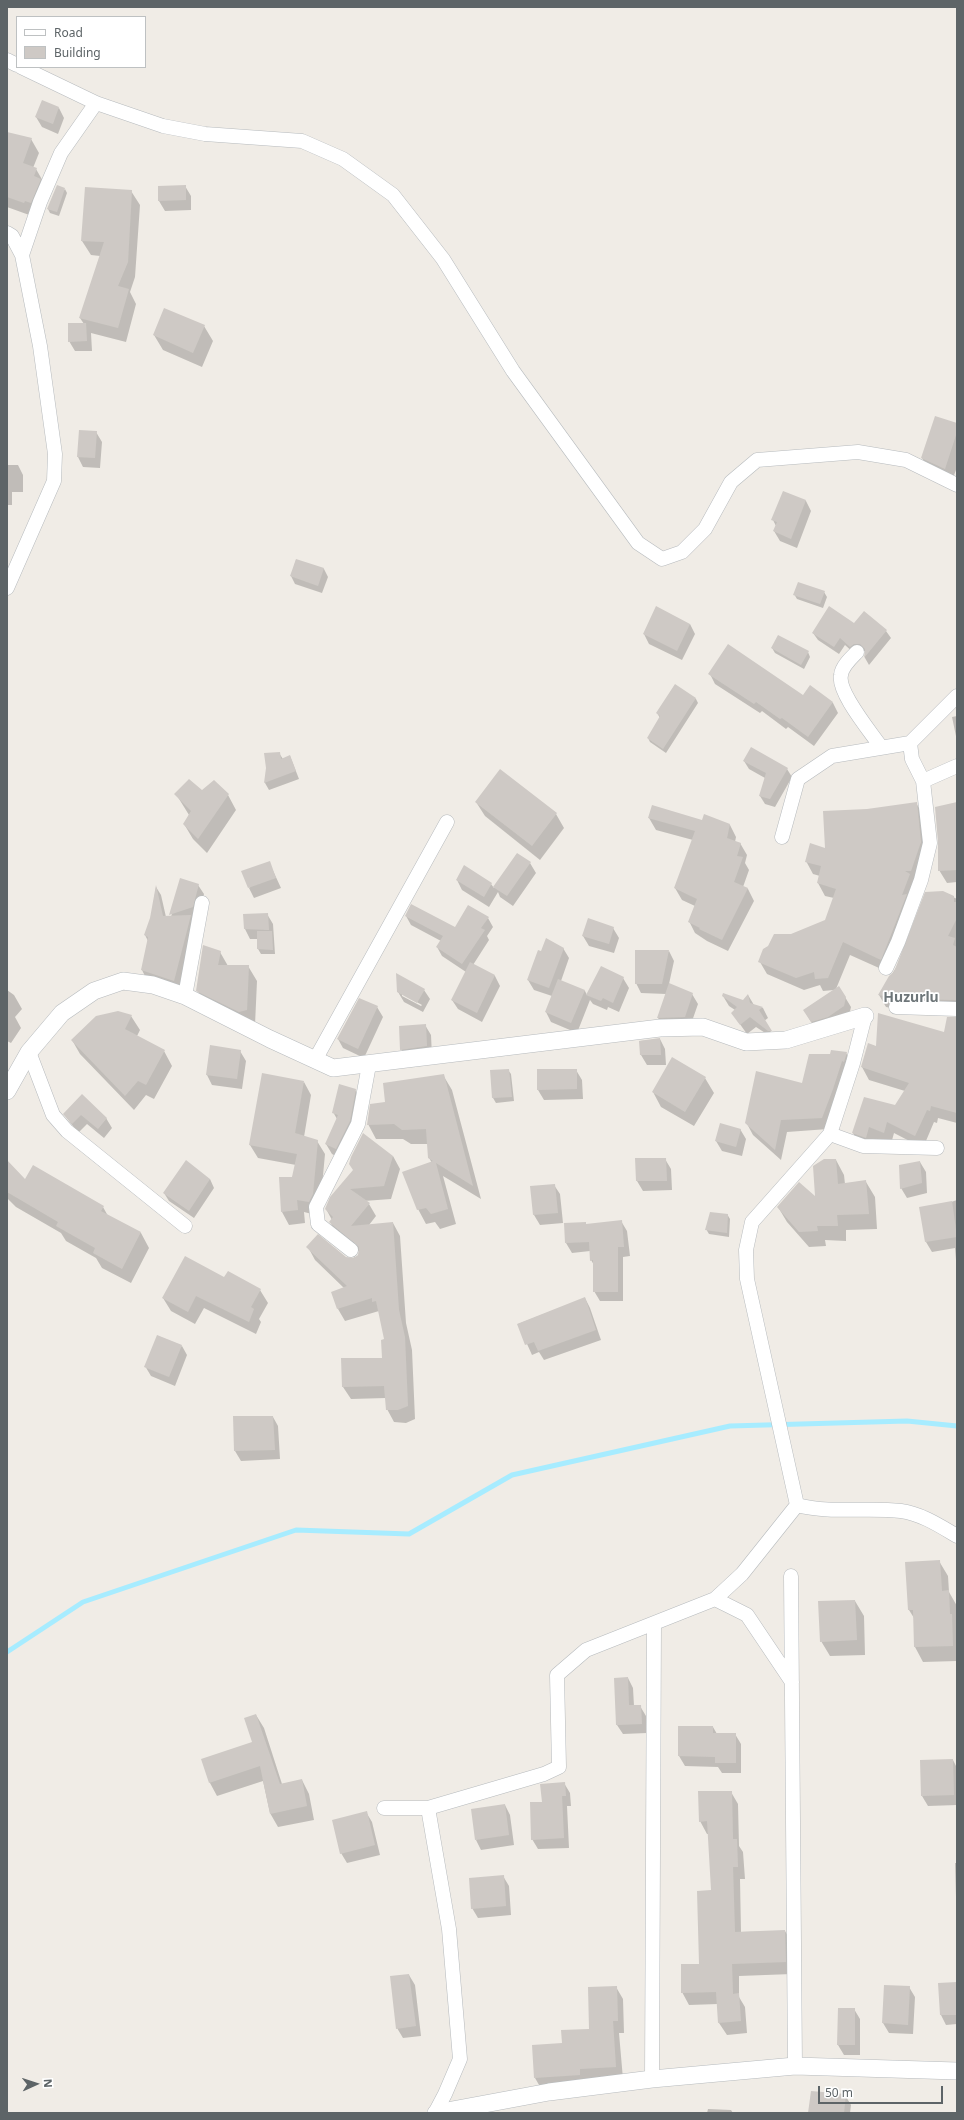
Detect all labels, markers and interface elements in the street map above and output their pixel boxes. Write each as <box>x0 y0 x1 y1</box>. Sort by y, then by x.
legend <box>16 16 146 68</box>
text: Road <box>54 24 83 41</box>
text: Building <box>54 44 101 61</box>
district label: Huzurlu <box>883 990 939 1006</box>
north arrow <box>16 2064 56 2104</box>
text: N <box>41 2078 56 2088</box>
scale bar <box>820 2078 945 2104</box>
text: 50 m <box>825 2084 853 2101</box>

